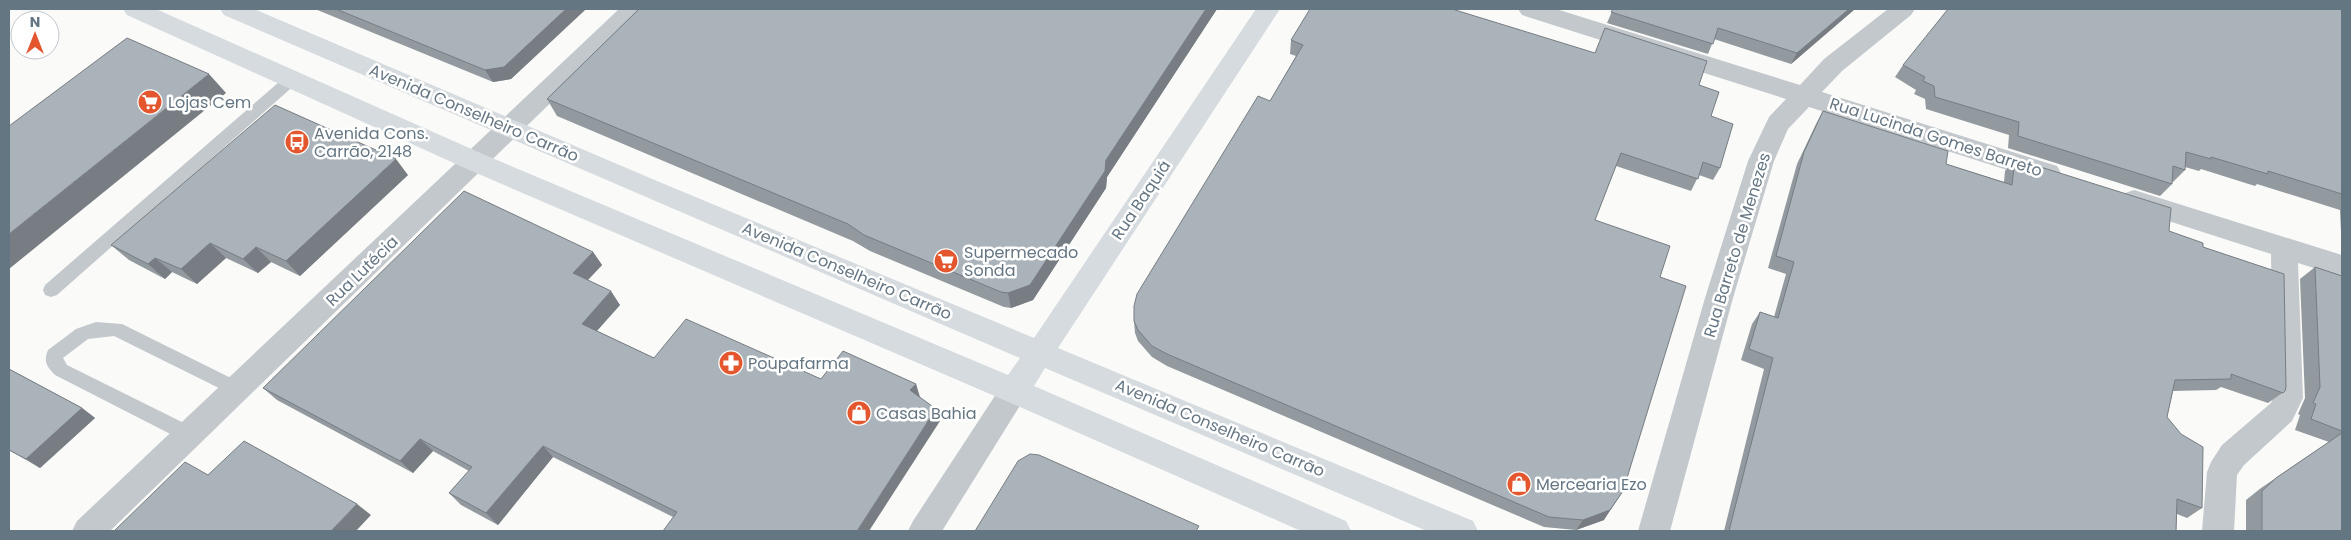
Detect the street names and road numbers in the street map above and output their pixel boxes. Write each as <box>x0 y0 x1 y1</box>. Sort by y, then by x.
street label: Avenida Conselheiro Carrão <box>366 58 582 168</box>
street label: Rua Lucinda Gomes Barreto <box>1827 92 2045 182</box>
street label: Rua Barreto de Menezes <box>1698 150 1776 340</box>
street label: Rua Baquiá <box>1106 156 1176 244</box>
street label: Avenida Conselheiro Carrão <box>739 216 955 326</box>
street label: Rua Lutécia <box>321 231 403 311</box>
street label: Avenida Conselheiro Carrão <box>1112 373 1328 483</box>

